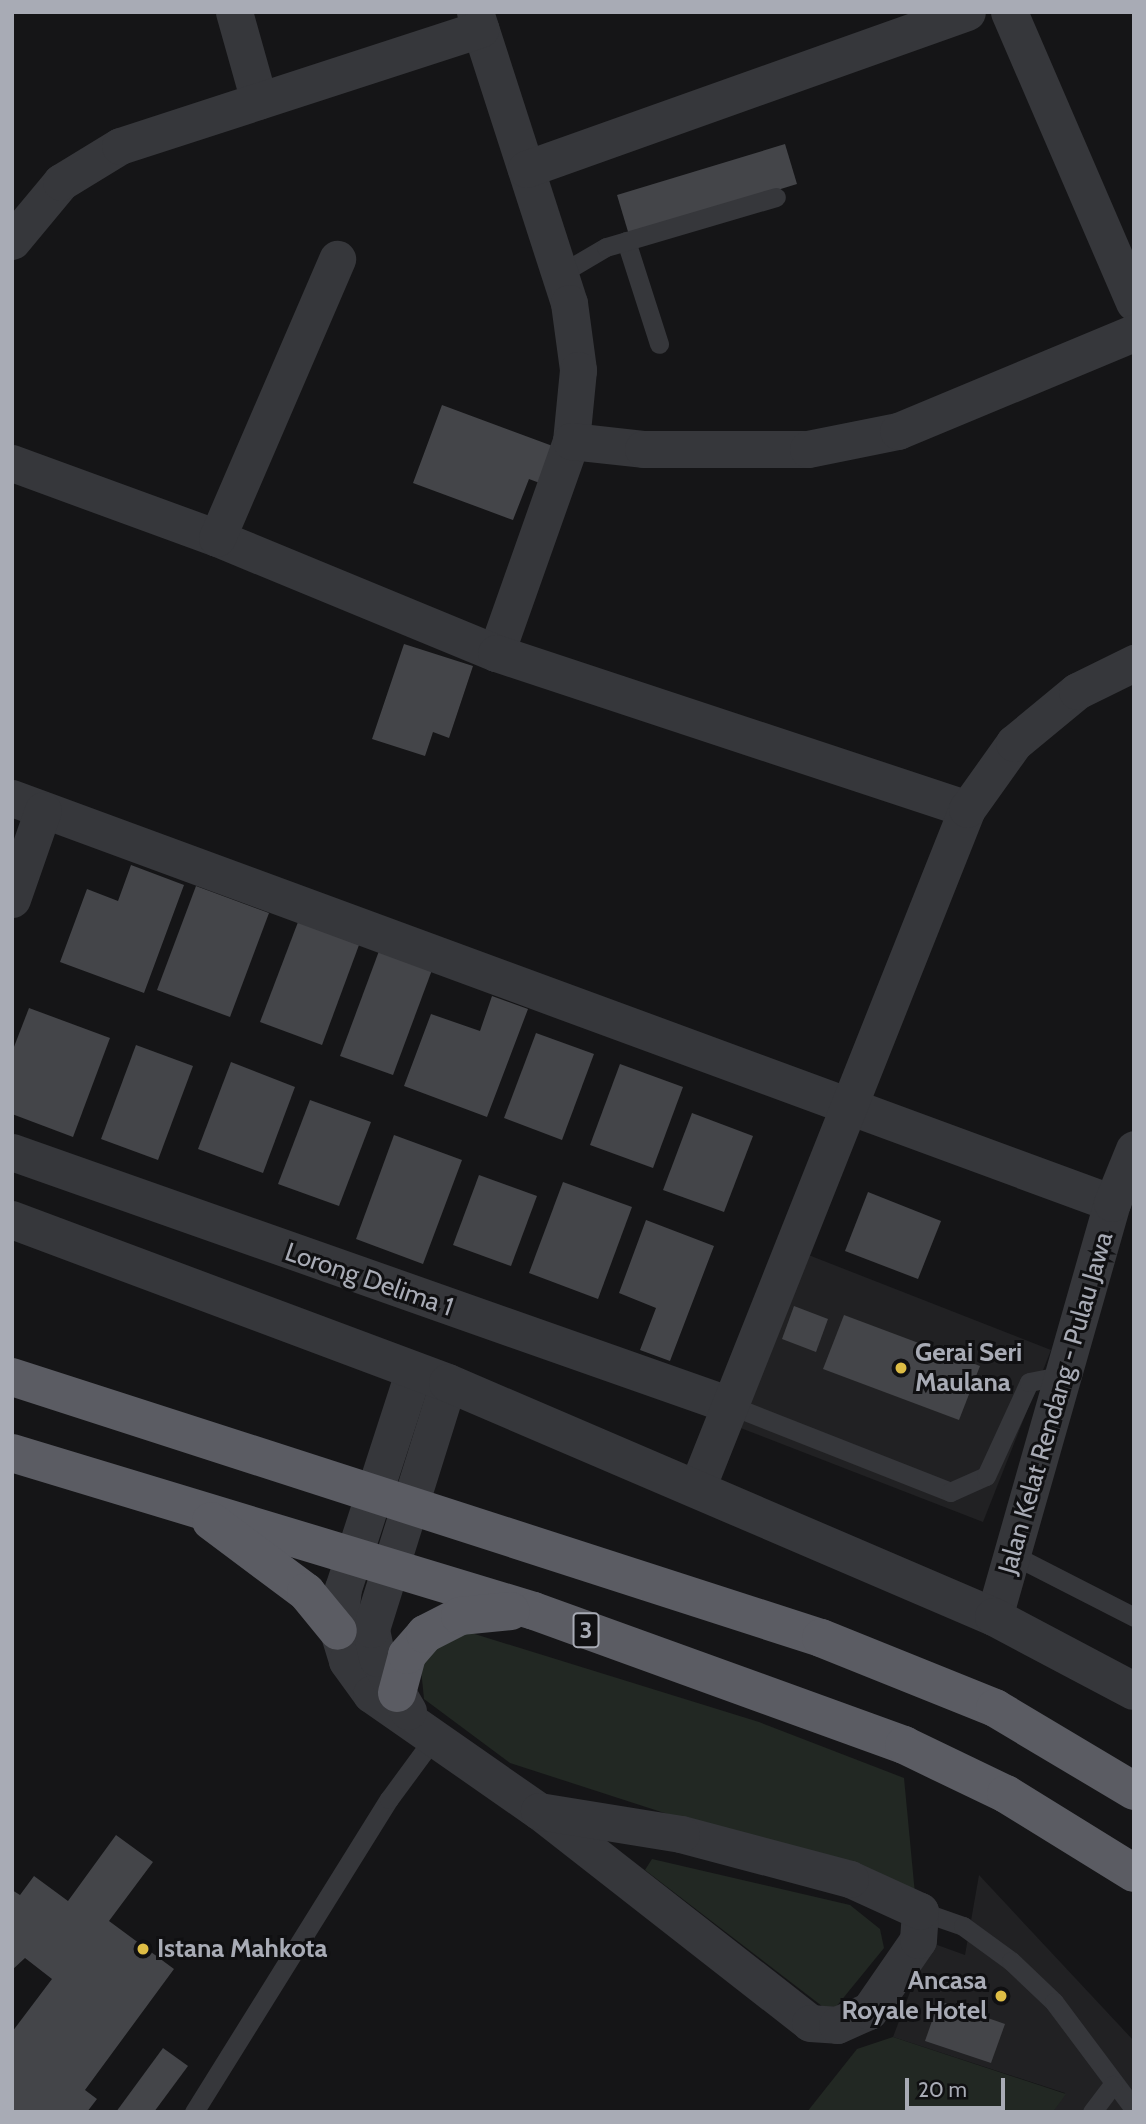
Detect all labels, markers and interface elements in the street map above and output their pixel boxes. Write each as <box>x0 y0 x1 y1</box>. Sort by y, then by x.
street label: Jalan Kelat Rendang - Pulau Jawa <box>992 1228 1120 1578</box>
street label: Lorong Delima 1 <box>281 1237 457 1323</box>
place label: Gerai Seri Maulana <box>915 1337 1022 1398</box>
marker: Gerai Seri Maulana <box>893 1360 909 1376</box>
road number: 3 <box>572 1610 600 1650</box>
place label: Istana Mahkota <box>157 1933 328 1965</box>
marker: Istana Mahkota <box>135 1941 151 1957</box>
place label: Ancasa Royale Hotel <box>842 1965 987 2026</box>
marker: Ancasa Royale Hotel <box>993 1988 1009 2004</box>
scale bar <box>908 2064 1008 2108</box>
text: 20 m <box>918 2077 967 2102</box>

